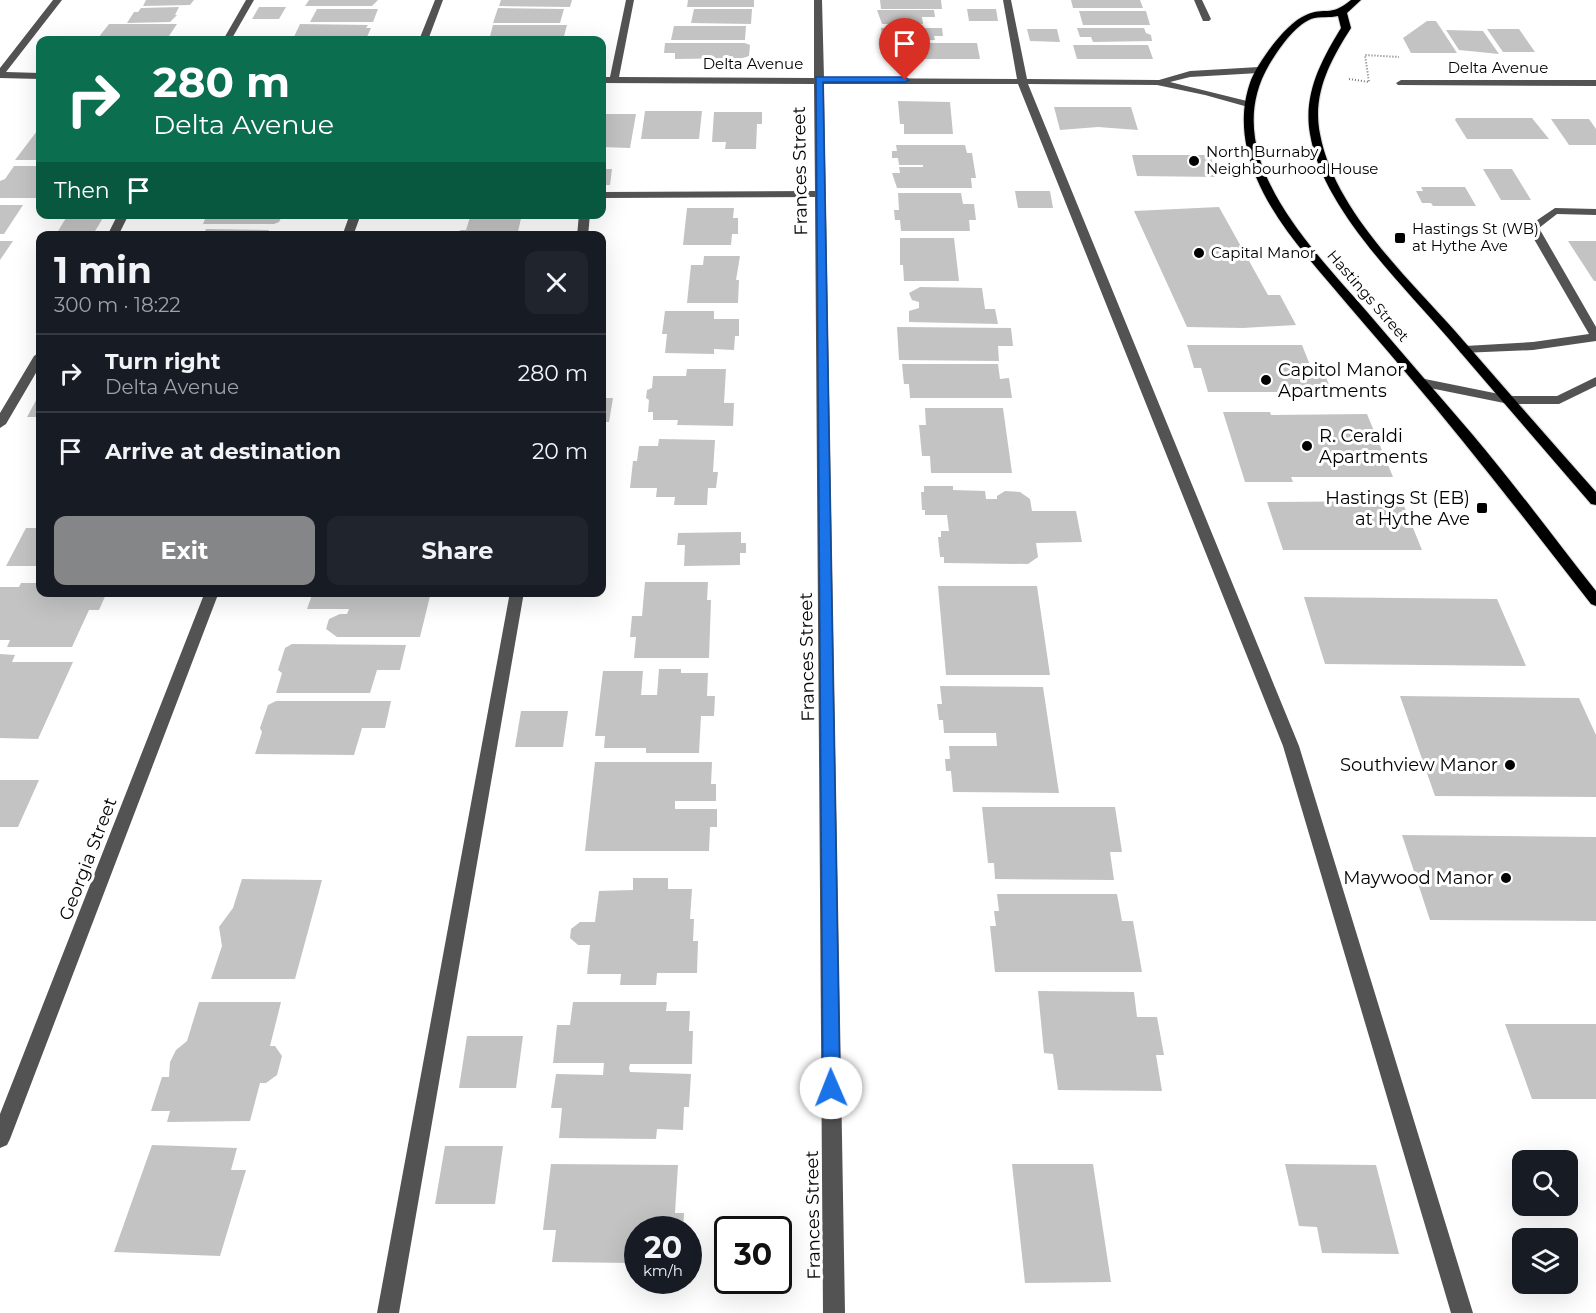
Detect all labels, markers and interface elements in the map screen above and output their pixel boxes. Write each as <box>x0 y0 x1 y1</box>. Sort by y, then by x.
pin <box>879 18 930 80</box>
icon: arrive <box>888 27 921 60</box>
street label: Delta Avenue <box>703 54 803 73</box>
text: 280 m <box>153 56 290 108</box>
street label: Delta Avenue <box>1448 58 1548 77</box>
icon: right <box>54 60 132 138</box>
street label: Frances Street <box>788 106 812 236</box>
text: Delta Avenue <box>153 108 334 141</box>
place label: North Burnaby Neighbourhood House <box>1206 142 1378 178</box>
marker: North Burnaby Neighbourhood House <box>1187 154 1201 168</box>
icon: arrive <box>122 174 155 207</box>
text: Then <box>54 177 110 204</box>
place label: Hastings St (WB) at Hythe Ave <box>1412 219 1539 255</box>
marker: Hastings St (WB) at Hythe Ave <box>1393 231 1407 245</box>
place label: Capital Manor <box>1211 243 1316 262</box>
marker: Capital Manor <box>1192 246 1206 260</box>
street label: Hastings Street <box>1323 246 1413 345</box>
text: 1 min <box>54 248 152 292</box>
button: close <box>525 251 588 314</box>
text: 300 m · 18:22 <box>54 293 181 317</box>
text: Turn right <box>105 348 220 375</box>
icon: right <box>54 357 87 390</box>
place label: Capitol Manor Apartments <box>1278 359 1404 402</box>
text: 280 m <box>518 360 588 387</box>
marker: Capitol Manor Apartments <box>1259 373 1273 387</box>
text: Delta Avenue <box>105 375 239 399</box>
place label: R. Ceraldi Apartments <box>1319 425 1428 468</box>
icon: arrive <box>54 435 87 468</box>
text: Arrive at destination <box>105 438 341 465</box>
text: 20 m <box>532 438 588 465</box>
marker: R. Ceraldi Apartments <box>1300 439 1314 453</box>
place label: Hastings St (EB) at Hythe Ave <box>1325 487 1470 530</box>
marker: Hastings St (EB) at Hythe Ave <box>1475 501 1489 515</box>
button: Exit <box>54 516 315 585</box>
button: Share <box>327 516 588 585</box>
street label: Frances Street <box>795 592 819 722</box>
place label: Southview Manor <box>1340 754 1498 776</box>
marker: Southview Manor <box>1503 758 1517 772</box>
street label: Georgia Street <box>54 794 122 924</box>
place label: Maywood Manor <box>1343 867 1494 889</box>
marker: Maywood Manor <box>1499 871 1513 885</box>
position arrow <box>799 1056 863 1120</box>
street label: Frances Street <box>801 1150 825 1280</box>
map controls <box>1512 1150 1578 1294</box>
button: search <box>1512 1150 1578 1216</box>
speed limit sign: 30 <box>714 1216 792 1294</box>
button: layers <box>1512 1228 1578 1294</box>
text: 20 <box>644 1229 682 1266</box>
text: km/h <box>643 1261 683 1280</box>

